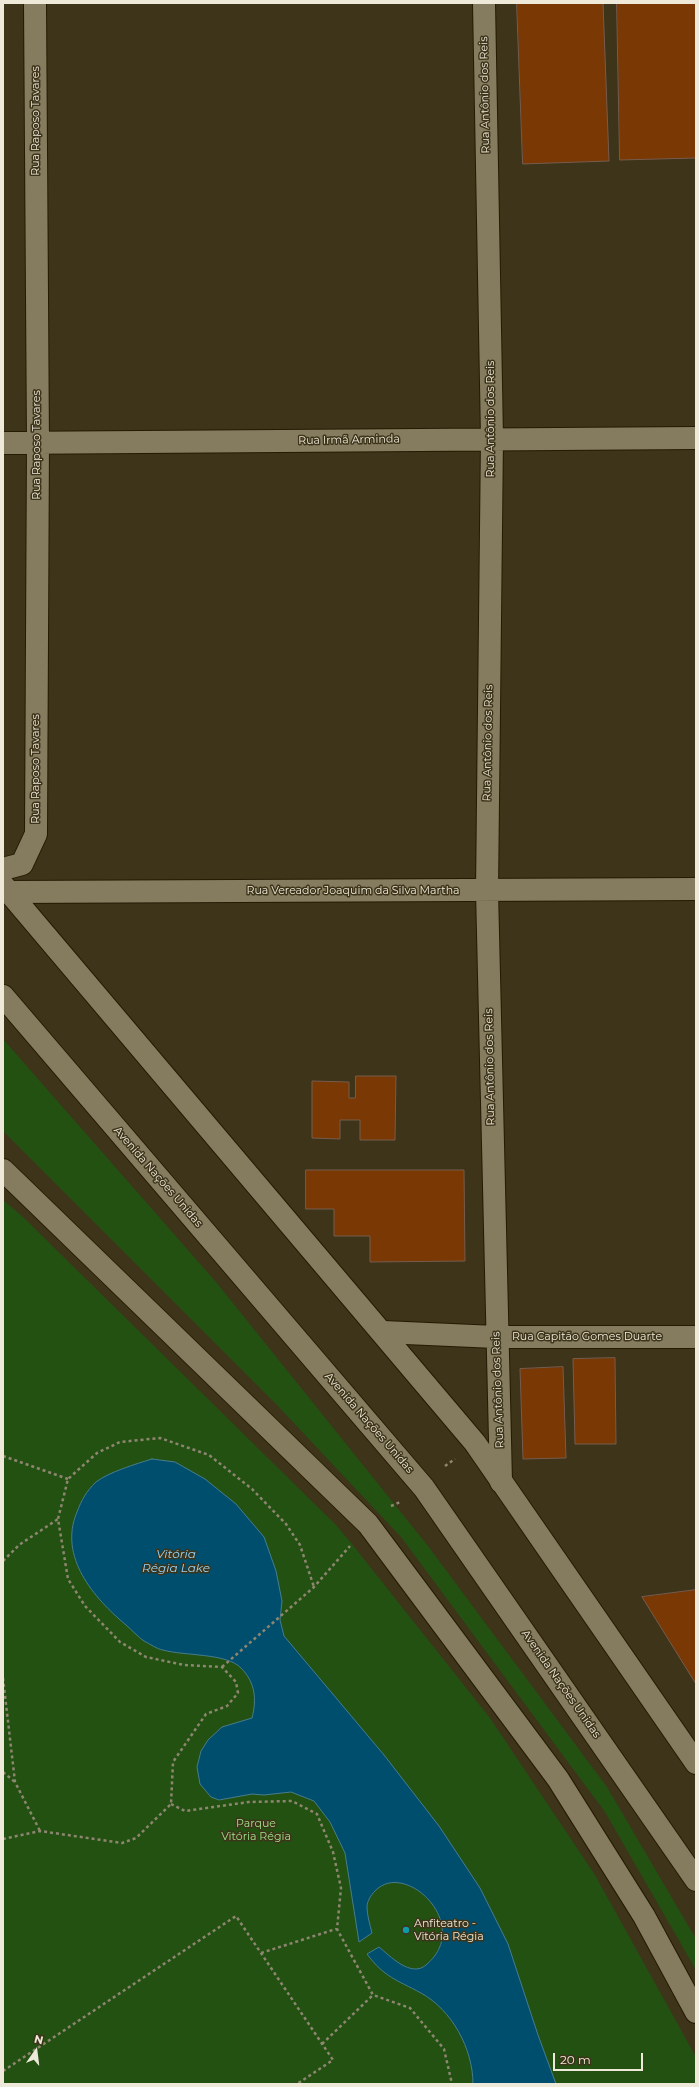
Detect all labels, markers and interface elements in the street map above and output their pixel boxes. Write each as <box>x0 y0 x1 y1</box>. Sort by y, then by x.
street label: Rua Antônio dos Reis <box>477 36 493 154</box>
street label: Rua Raposo Tavares <box>29 66 43 176</box>
street label: Rua Antônio dos Reis <box>484 361 498 477</box>
street label: Rua Raposo Tavares <box>30 390 44 500</box>
street label: Rua Irmã Arminda <box>298 433 400 447</box>
street label: Rua Antônio dos Reis <box>480 684 496 802</box>
street label: Rua Raposo Tavares <box>29 714 43 824</box>
street label: Rua Vereador Joaquim da Silva Martha <box>246 884 460 898</box>
street label: Rua Antônio dos Reis <box>482 1008 498 1126</box>
street label: Avenida Nações Unidas <box>111 1124 205 1230</box>
street label: Rua Capitão Gomes Duarte <box>512 1330 662 1344</box>
street label: Rua Antônio dos Reis <box>489 1331 507 1449</box>
street label: Avenida Nações Unidas <box>322 1370 416 1476</box>
water label: Vitória Régia Lake <box>142 1547 210 1575</box>
street label: Avenida Nações Unidas <box>519 1627 603 1741</box>
park label: Parque Vitória Régia <box>221 1817 291 1843</box>
place label: Anfiteatro - Vitória Régia <box>414 1917 484 1943</box>
marker: Anfiteatro - Vitória Régia <box>401 1925 411 1935</box>
north arrow <box>16 2031 56 2071</box>
text: N <box>33 2031 45 2047</box>
scale bar <box>555 2045 645 2071</box>
text: 20 m <box>560 2052 591 2067</box>

